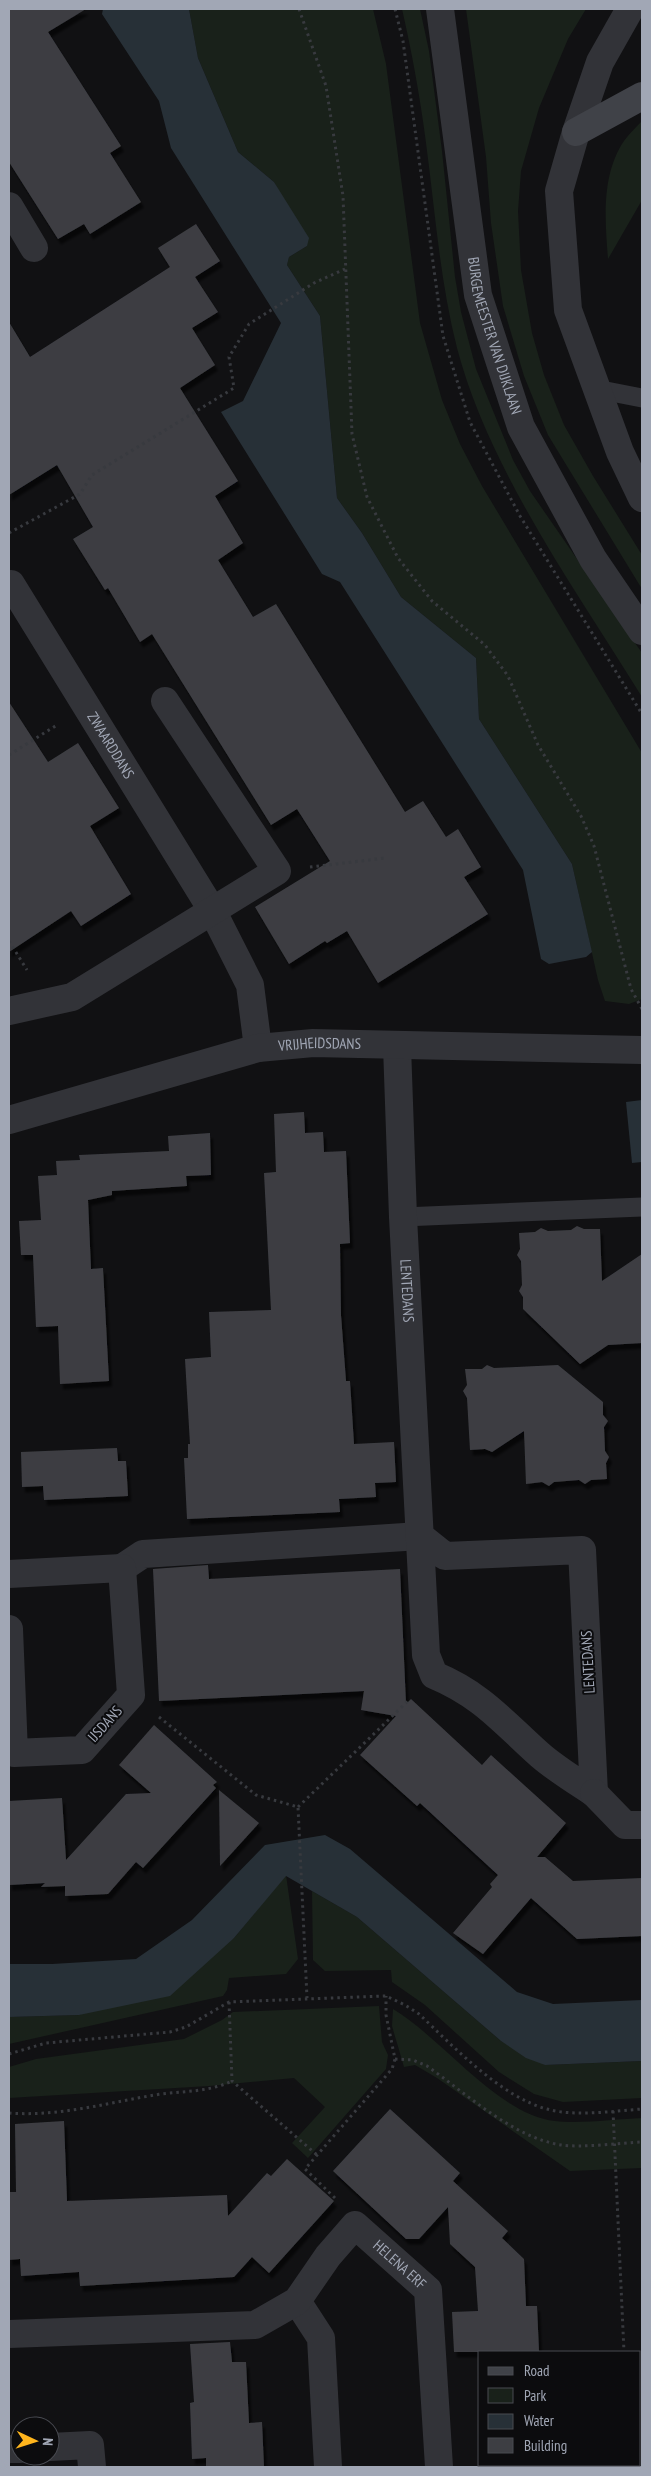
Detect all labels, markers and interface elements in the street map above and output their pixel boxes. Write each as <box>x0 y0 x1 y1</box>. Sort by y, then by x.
street label: BURGEMEESTER VAN DIJKLAAN <box>464 256 526 417</box>
street label: ZWAARDDANS <box>83 708 139 782</box>
street label: VRIJHEIDSDANS <box>276 1033 361 1055</box>
street label: LENTEDANS <box>396 1259 419 1323</box>
street label: LENTEDANS <box>576 1630 599 1694</box>
street label: IJSDANS <box>83 1701 126 1746</box>
street label: HELENA ERF <box>369 2236 430 2293</box>
legend <box>478 2351 641 2466</box>
text: Road <box>524 2361 550 2380</box>
text: Park <box>524 2386 546 2405</box>
text: Water <box>524 2411 555 2430</box>
north arrow <box>10 2416 60 2466</box>
text: Building <box>524 2436 567 2455</box>
text: N <box>39 2438 57 2446</box>

